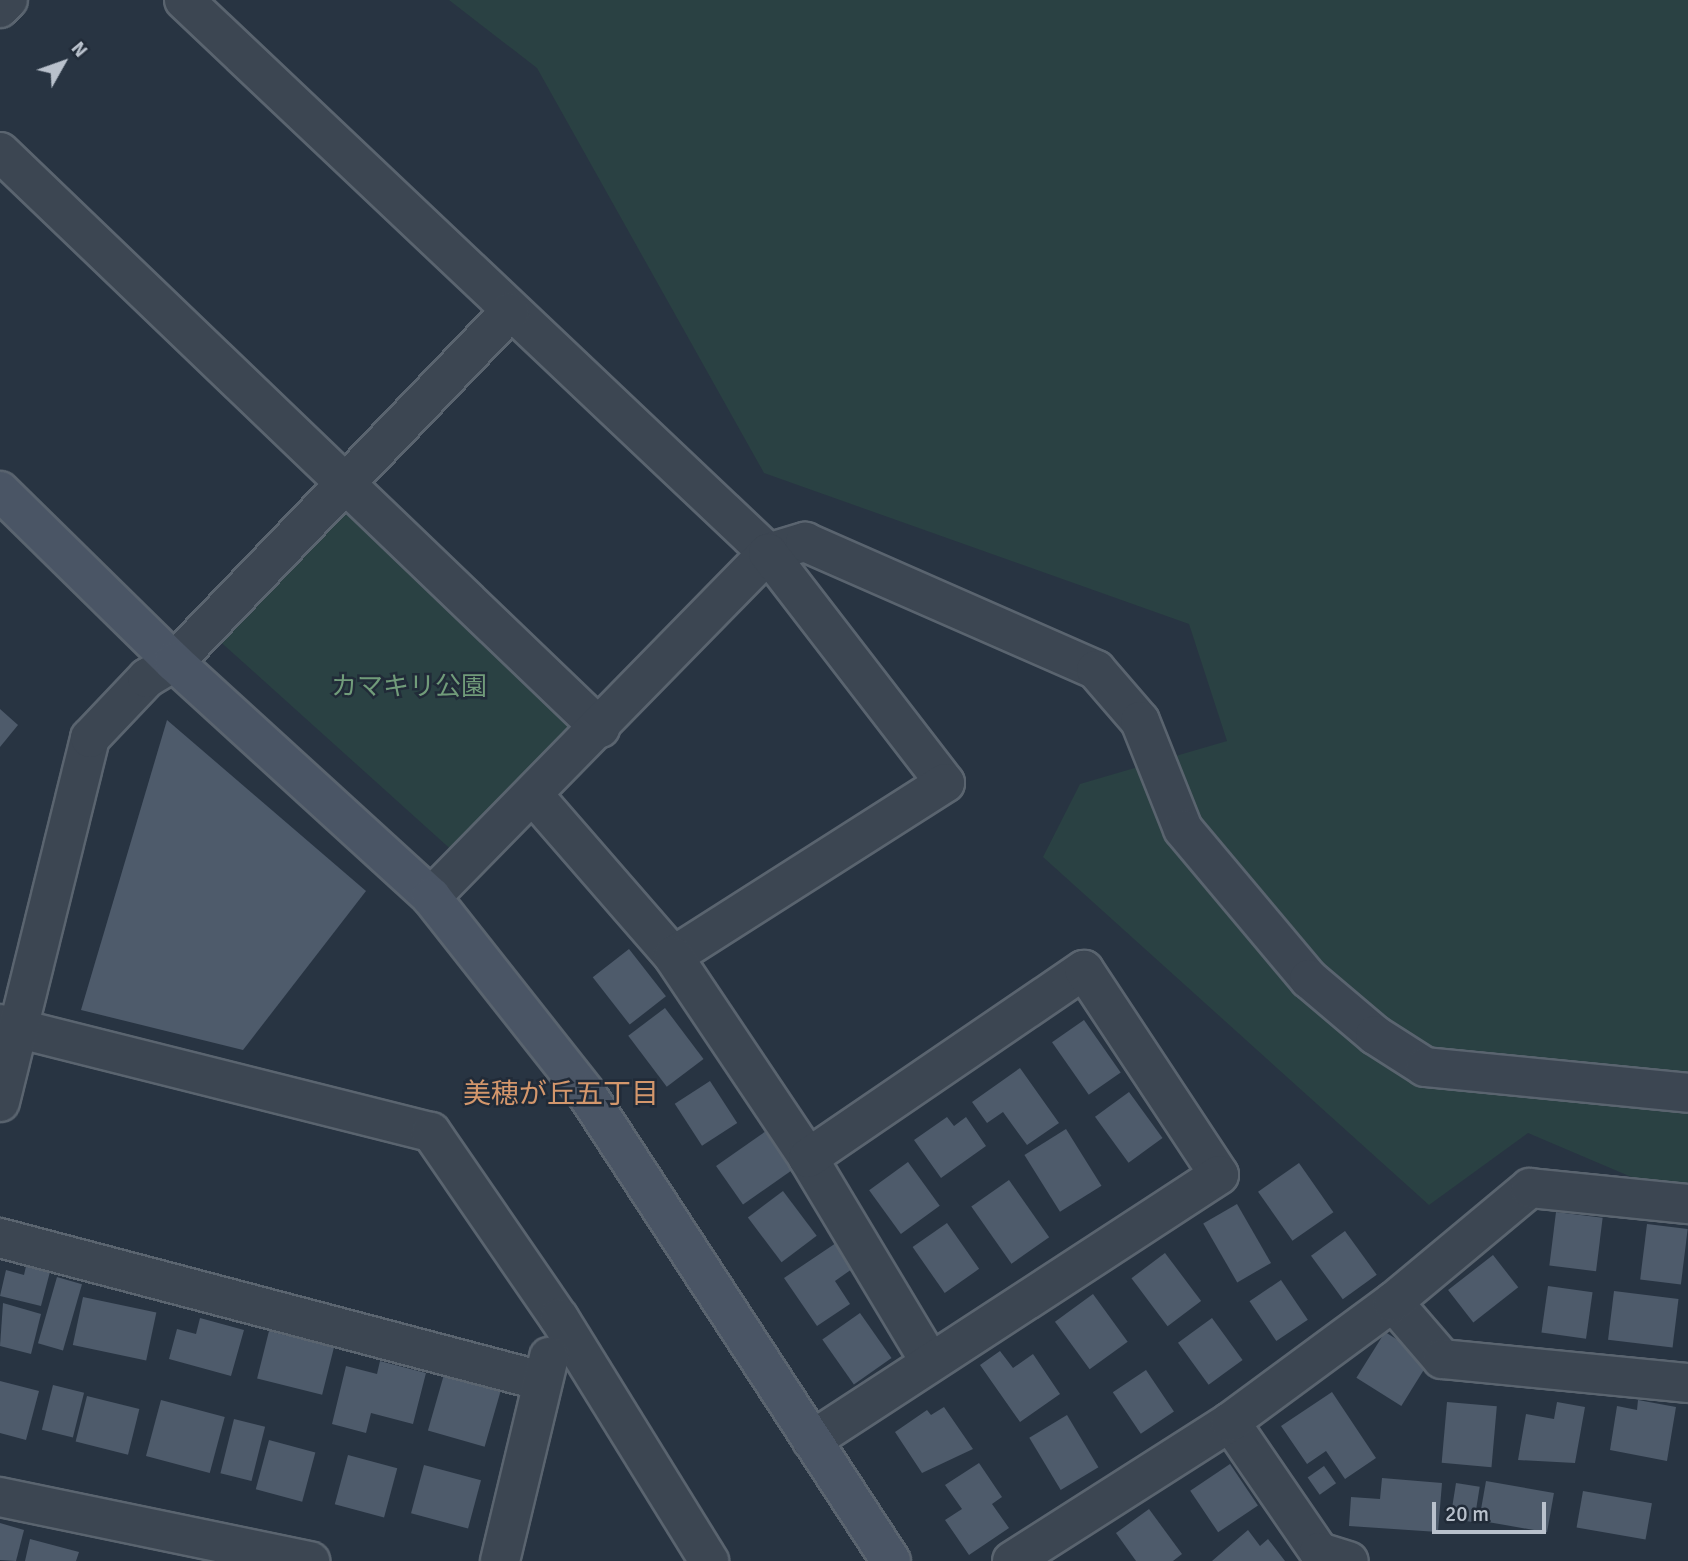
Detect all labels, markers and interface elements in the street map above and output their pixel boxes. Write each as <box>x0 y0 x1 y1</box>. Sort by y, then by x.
north arrow <box>28 28 98 98</box>
text: N <box>66 37 93 62</box>
park label: カマキリ公園 <box>331 672 487 704</box>
district label: 美穂が丘五丁目 <box>463 1077 659 1111</box>
scale bar <box>1436 1488 1550 1532</box>
text: 20 m <box>1445 1501 1489 1527</box>

